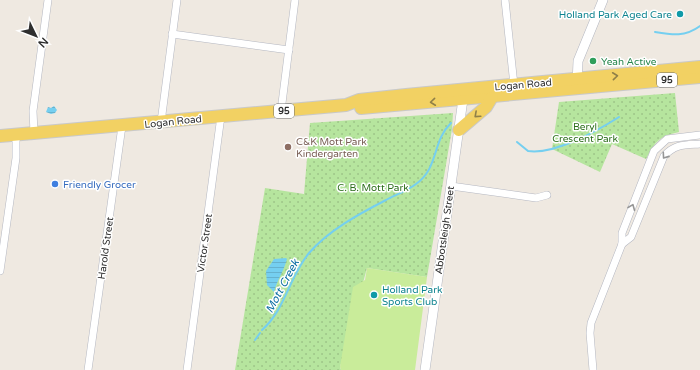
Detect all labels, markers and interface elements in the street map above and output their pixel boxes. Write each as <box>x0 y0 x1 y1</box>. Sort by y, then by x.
place label: Holland Park Aged Care <box>559 9 672 21</box>
marker: Holland Park Aged Care <box>675 9 685 19</box>
north arrow <box>16 16 56 56</box>
text: N <box>35 35 51 50</box>
marker: Yeah Active <box>588 56 598 66</box>
place label: Yeah Active <box>601 56 657 68</box>
one-way arrow <box>612 72 619 81</box>
road number: 95 <box>657 73 677 87</box>
street label: Logan Road <box>494 77 552 93</box>
one-way arrow <box>430 98 436 107</box>
road number: 95 <box>274 104 294 118</box>
one-way arrow <box>474 110 482 117</box>
street label: Logan Road <box>144 113 202 131</box>
park label: Beryl Crescent Park <box>552 121 618 145</box>
place label: C&K Mott Park Kindergarten <box>296 136 367 160</box>
marker: C&K Mott Park Kindergarten <box>283 142 293 152</box>
one-way arrow <box>662 152 670 159</box>
marker: Friendly Grocer <box>50 179 60 189</box>
place label: Friendly Grocer <box>63 179 136 191</box>
park label: C. B. Mott Park <box>337 182 409 194</box>
street label: Abbotsleigh Street <box>433 185 457 275</box>
one-way arrow <box>627 204 635 211</box>
street label: Victor Street <box>195 213 215 273</box>
street label: Harold Street <box>96 216 116 280</box>
water label: Mott Creek <box>263 256 302 315</box>
place label: Holland Park Sports Club <box>382 284 443 308</box>
marker: Holland Park Sports Club <box>369 290 379 300</box>

